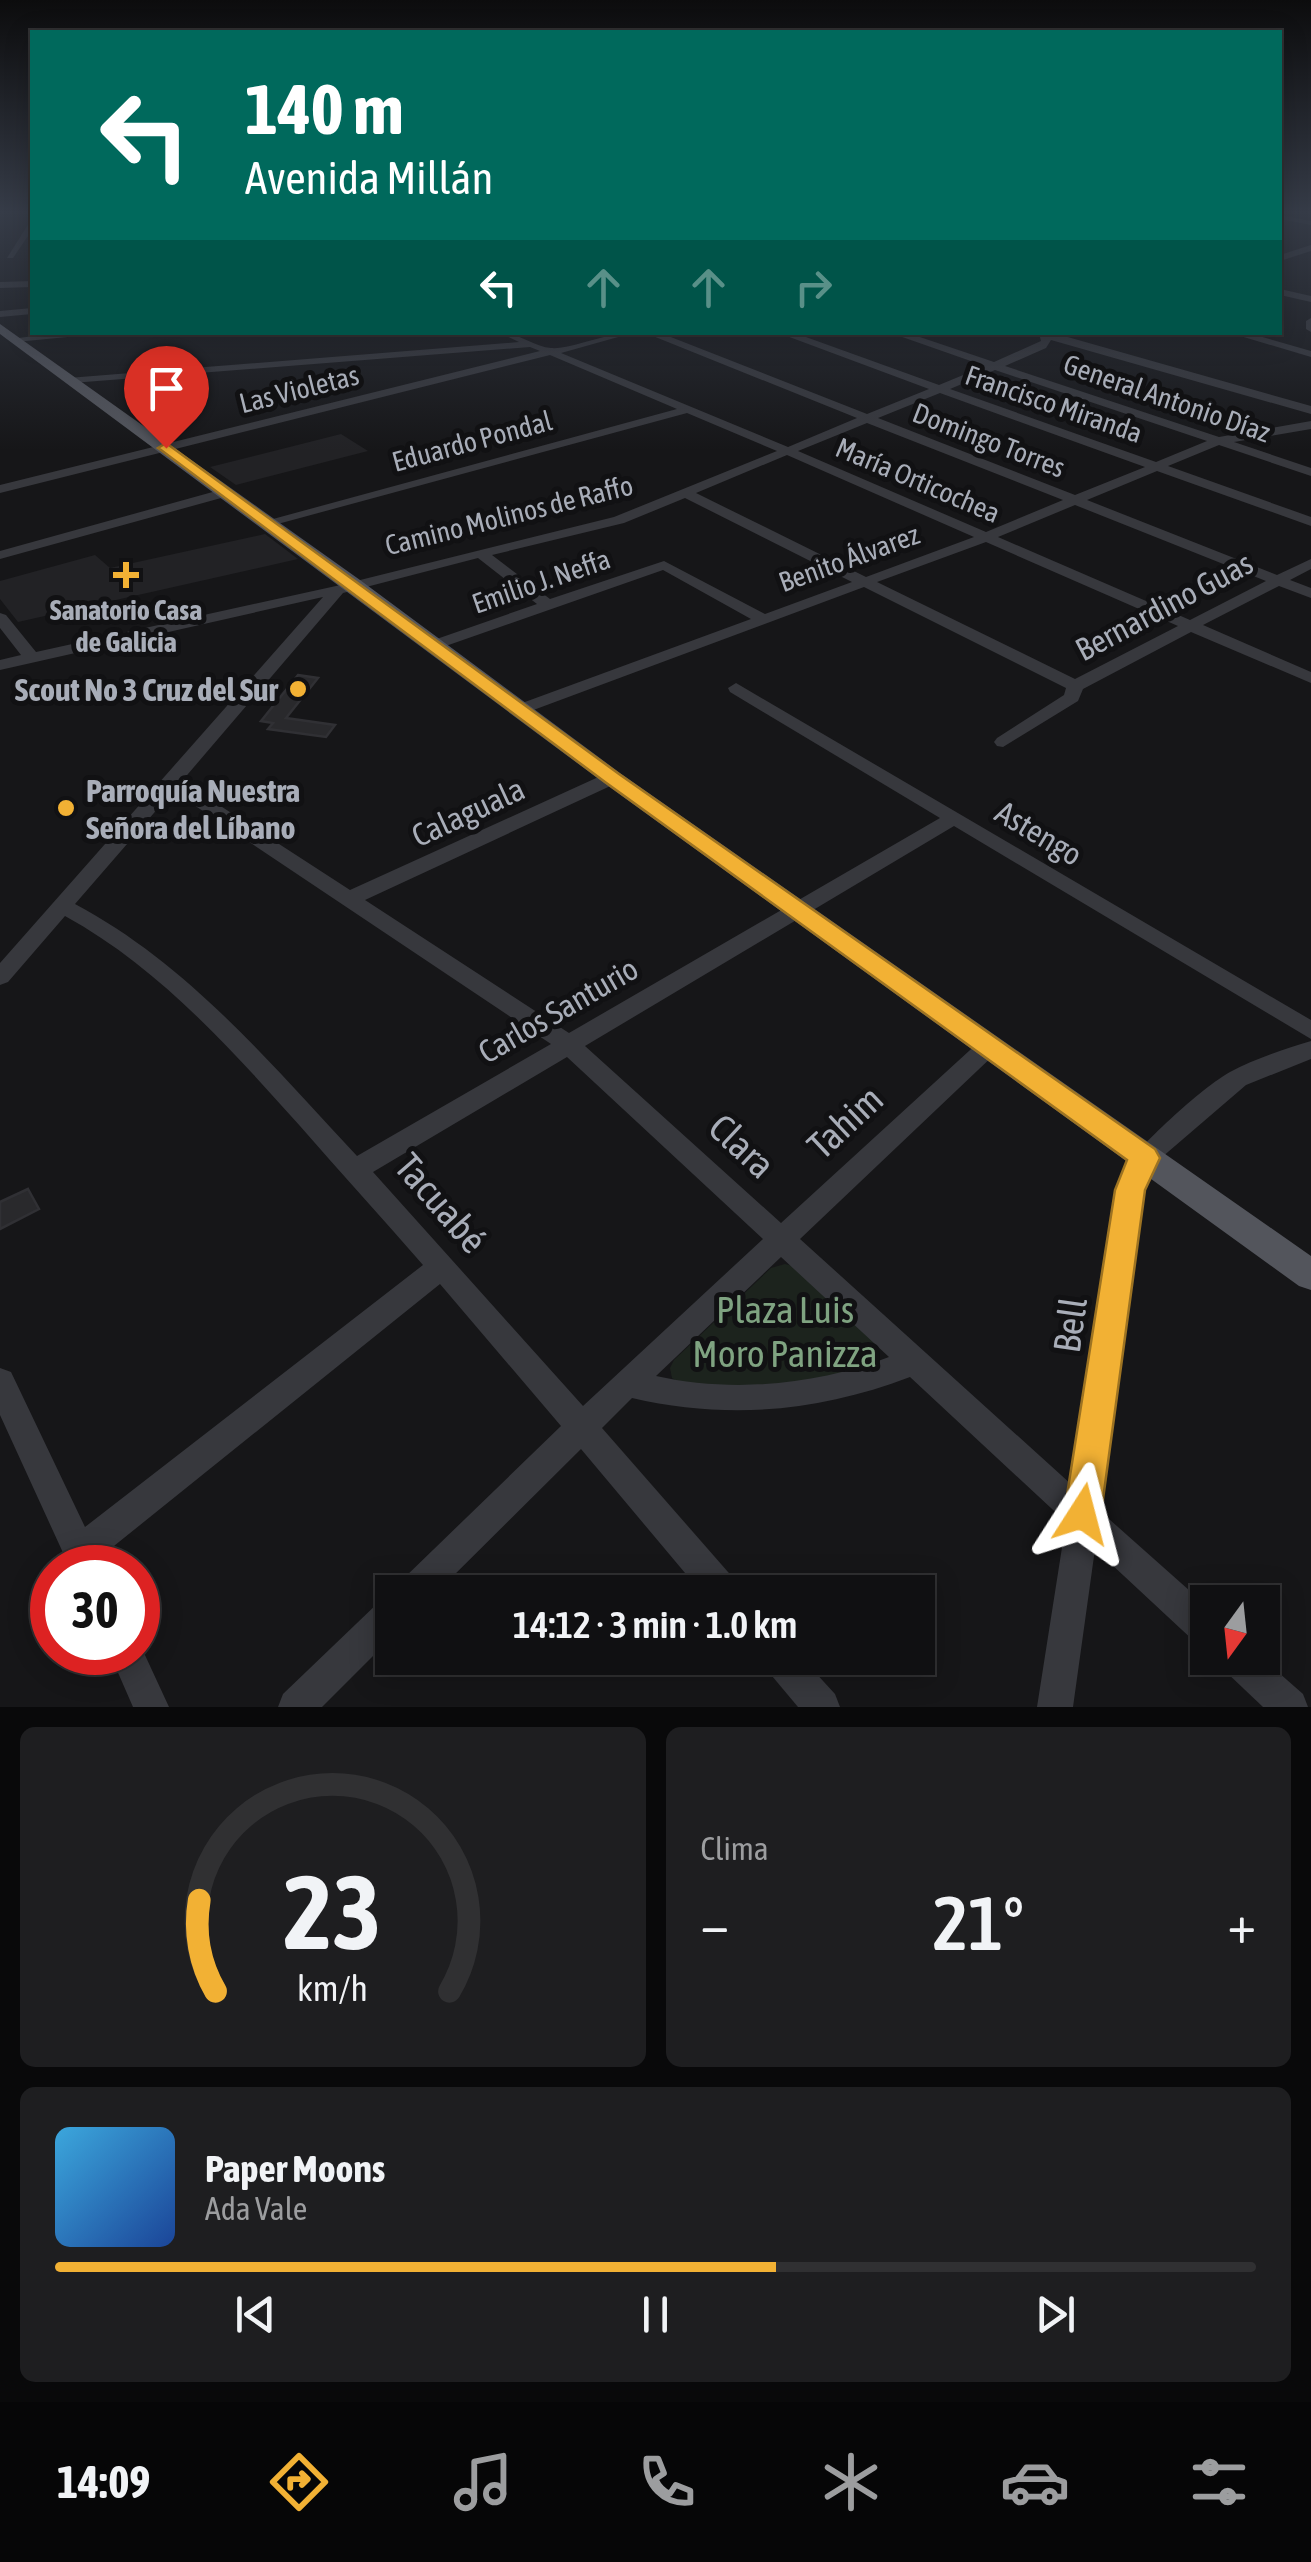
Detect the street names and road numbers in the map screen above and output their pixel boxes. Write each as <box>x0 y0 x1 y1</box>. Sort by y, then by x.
street label: General Antonio Díaz <box>1060 348 1274 448</box>
street label: Las Violetas <box>236 359 362 419</box>
street label: Francisco Miranda <box>961 359 1147 449</box>
street label: Domingo Torres <box>908 396 1070 484</box>
street label: Eduardo Pondal <box>389 404 556 478</box>
street label: María Orticochea <box>831 431 1005 529</box>
street label: Camino Molinos de Raffo <box>382 469 636 561</box>
street label: Benito Álvarez <box>774 518 924 598</box>
street label: Emilio J. Neffa <box>468 542 614 620</box>
street label: Bernardino Guas <box>1069 544 1259 668</box>
street label: Calaguala <box>406 770 530 854</box>
street label: Astengo <box>989 793 1089 873</box>
street label: Carlos Santurio <box>472 949 644 1071</box>
street label: Tahim <box>799 1077 891 1167</box>
street label: Clara <box>701 1105 783 1187</box>
street label: Tacuabé <box>386 1145 496 1261</box>
street label: Bell <box>1045 1295 1095 1355</box>

